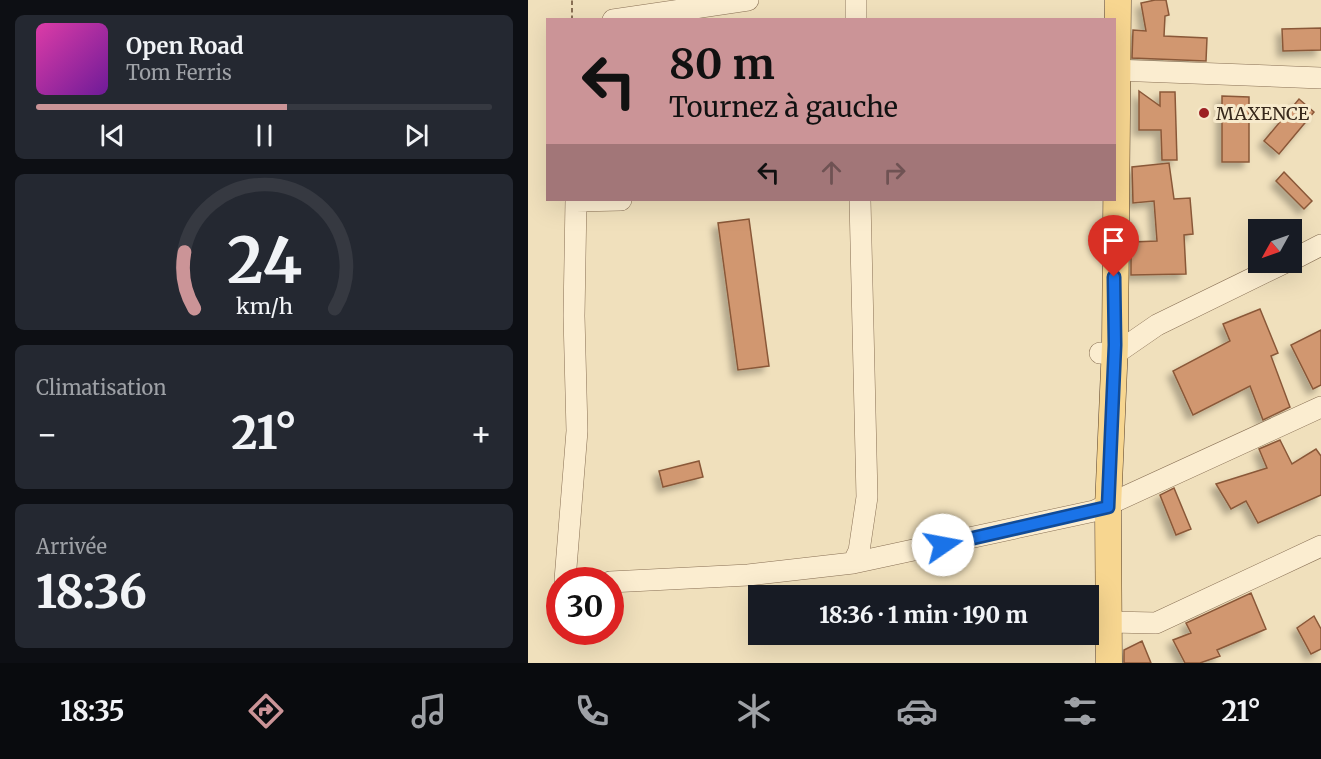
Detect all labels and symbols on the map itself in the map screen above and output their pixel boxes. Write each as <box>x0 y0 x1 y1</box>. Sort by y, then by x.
place label: MAXENCE <box>1216 102 1310 125</box>
marker: MAXENCE <box>1197 106 1211 120</box>
pin <box>1088 215 1139 277</box>
north arrow <box>1248 219 1302 273</box>
position arrow <box>911 513 975 577</box>
speed limit sign: 30 <box>546 567 624 645</box>

